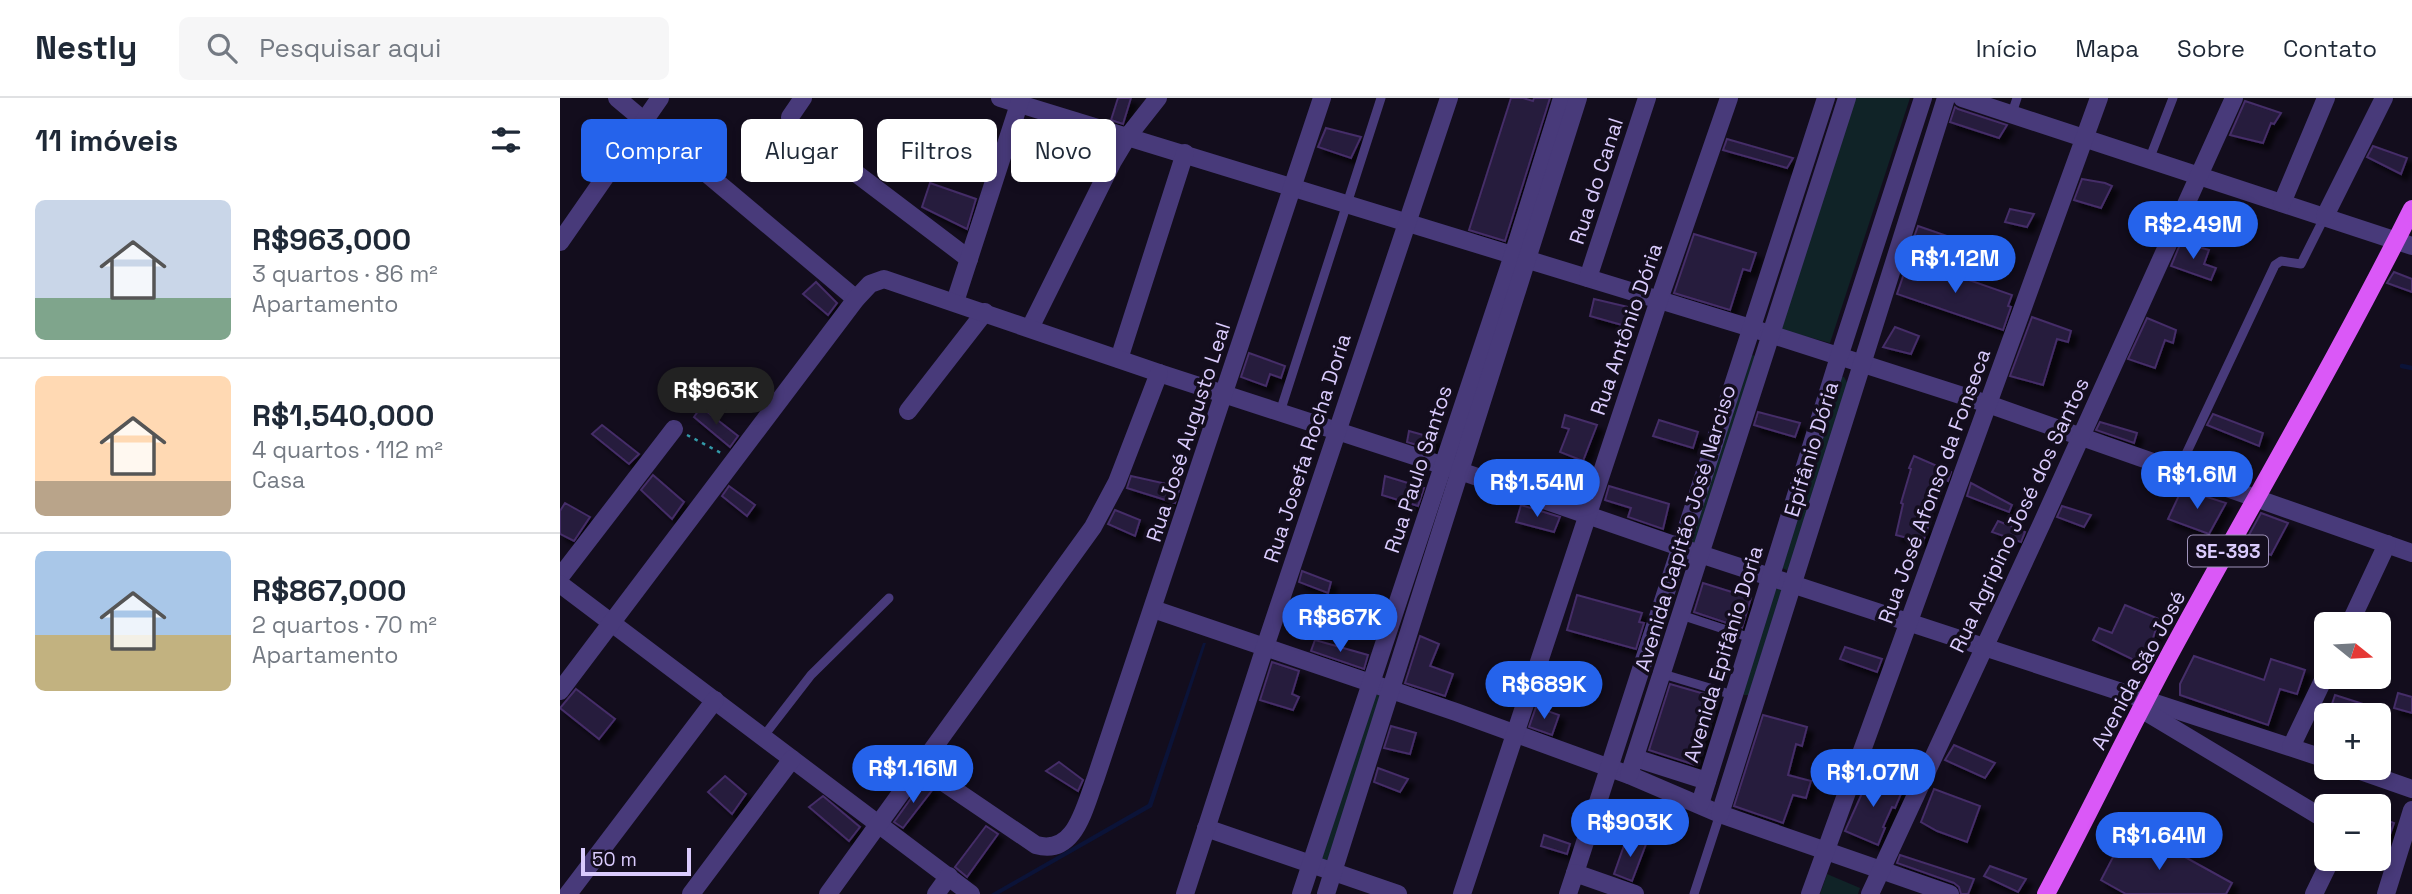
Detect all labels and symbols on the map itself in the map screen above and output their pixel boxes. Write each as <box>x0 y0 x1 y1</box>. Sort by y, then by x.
street label: Rua do Canal <box>1563 114 1629 248</box>
pin: R$2.49M <box>2128 202 2258 261</box>
pin: R$1.12M <box>1890 236 2020 295</box>
street label: Rua Antônio Dória <box>1584 240 1668 418</box>
street label: Rua José Augusto Leal <box>1140 319 1236 545</box>
street label: Rua Josefa Rocha Doria <box>1257 330 1357 566</box>
street label: Rua José Afonso da Fonseca <box>1872 345 1996 627</box>
pin: R$963K <box>659 368 773 427</box>
street label: Rua Agripino José dos Santos <box>1943 373 2095 657</box>
street label: Epifânio Dória <box>1778 378 1844 520</box>
street label: Avenida Capitão José Narciso <box>1628 381 1742 675</box>
street label: Rua Paulo Santos <box>1378 382 1458 556</box>
pin: R$1.6M <box>2140 452 2254 511</box>
pin: R$1.54M <box>1472 460 1602 519</box>
road number: SE-393 <box>2188 535 2268 566</box>
street label: Avenida Epifânio Doria <box>1677 542 1769 766</box>
street label: Avenida São José <box>2085 586 2191 754</box>
pin: R$867K <box>1283 594 1397 654</box>
north arrow <box>2314 612 2390 690</box>
pin: R$689K <box>1487 662 1601 721</box>
pin: R$1.16M <box>848 746 978 805</box>
pin: R$1.07M <box>1808 750 1938 809</box>
pin: R$903K <box>1573 800 1687 859</box>
pin: R$1.64M <box>2094 812 2224 872</box>
scale bar <box>581 845 691 877</box>

